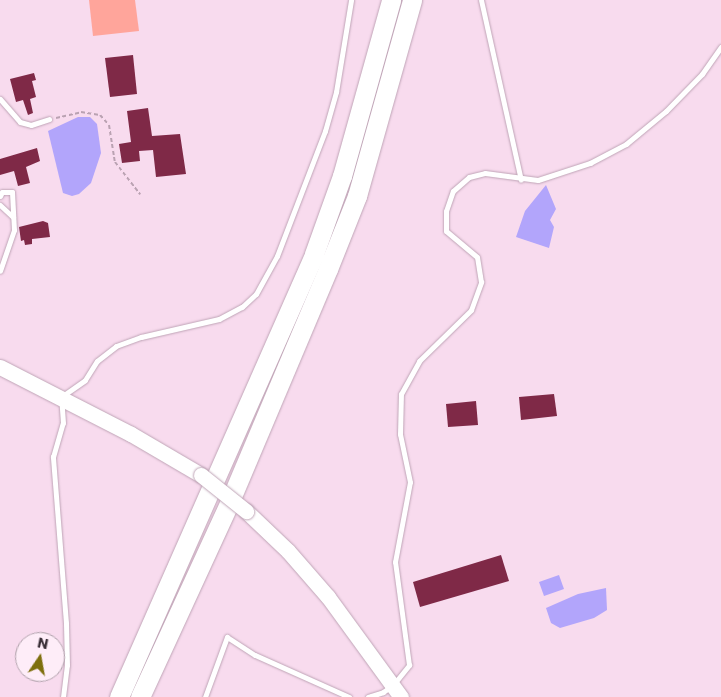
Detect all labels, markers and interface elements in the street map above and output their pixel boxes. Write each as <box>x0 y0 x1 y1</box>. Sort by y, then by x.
north arrow <box>15 632 65 682</box>
text: N <box>36 632 50 654</box>

